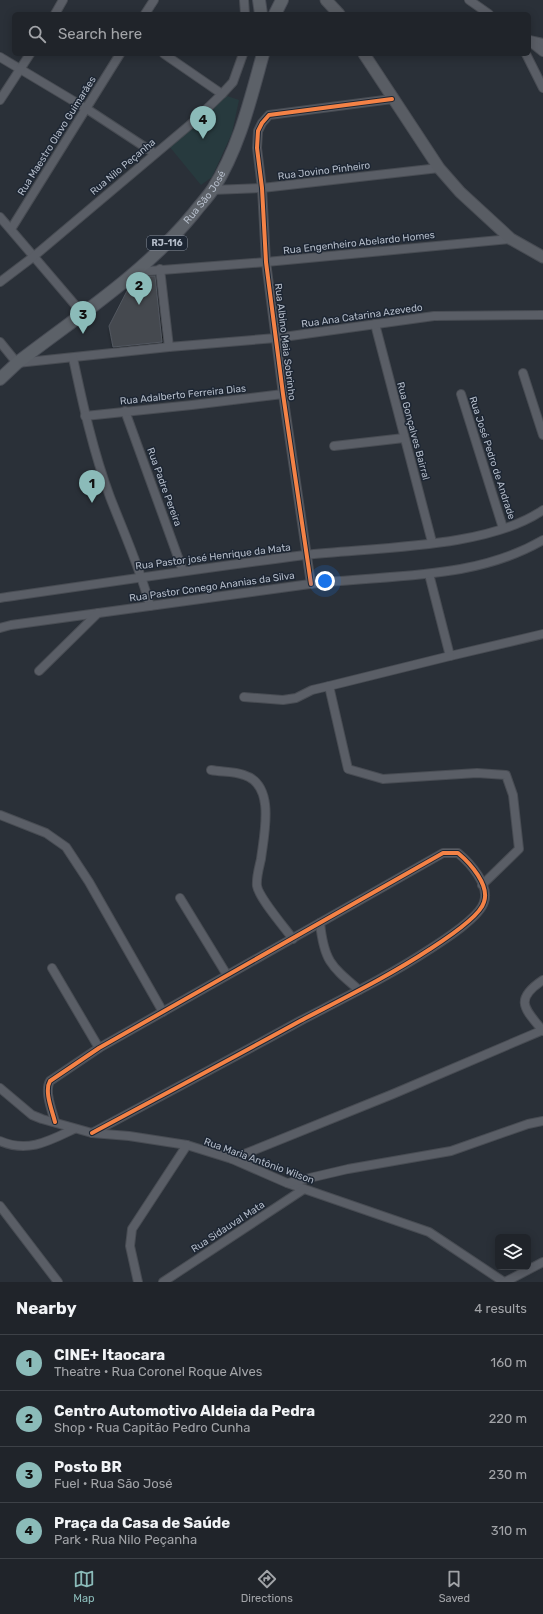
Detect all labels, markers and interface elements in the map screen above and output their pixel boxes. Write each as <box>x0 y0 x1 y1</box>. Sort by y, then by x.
search box <box>12 12 531 56</box>
icon: search <box>26 23 48 45</box>
text: Search here <box>58 25 142 43</box>
street label: Rua Maestro Olavo Guimarães <box>15 74 99 198</box>
pin: 4 <box>190 106 216 139</box>
street label: Rua Nilo Peçanha <box>88 136 158 198</box>
street label: Rua Jovino Pinheiro <box>277 159 371 183</box>
street label: Rua São José <box>181 168 229 227</box>
street label: Rua Engenheiro Abelardo Homes <box>283 229 435 257</box>
road number: RJ-116 <box>147 236 187 250</box>
pin: 2 <box>126 272 152 305</box>
street label: Rua Albino Maia Sobrinho <box>272 283 298 401</box>
pin: 3 <box>70 301 96 334</box>
street label: Rua Ana Catarina Azevedo <box>301 302 424 330</box>
street label: Rua Gonçalves Bairral <box>394 381 432 481</box>
street label: Rua Adalberto Ferreira Dias <box>119 382 247 408</box>
street label: Rua José Pedro de Andrade <box>466 395 518 521</box>
street label: Rua Padre Pereira <box>144 446 184 528</box>
pin: 1 <box>79 470 105 503</box>
street label: Rua Pastor josé Henrique da Mata <box>135 542 291 572</box>
street label: Rua Pastor Conego Ananias da Silva <box>129 569 295 605</box>
your location <box>315 571 335 591</box>
street label: Rua Maria Antônio Wilson <box>202 1135 316 1187</box>
street label: Rua Sidauval Mata <box>189 1199 267 1255</box>
map controls <box>495 1234 531 1270</box>
button: layers <box>495 1234 531 1270</box>
text: Nearby <box>16 1298 77 1318</box>
text: 4 results <box>474 1301 527 1316</box>
text: CINE+ Itaocara <box>54 1346 165 1364</box>
text: 1 <box>26 1355 32 1370</box>
text: 160 m <box>491 1355 527 1370</box>
text: Theatre · Rua Coronel Roque Alves <box>54 1364 262 1379</box>
text: Centro Automotivo Aldeia da Pedra <box>54 1402 315 1420</box>
text: 2 <box>25 1411 33 1426</box>
text: 220 m <box>489 1411 527 1426</box>
text: Shop · Rua Capitão Pedro Cunha <box>54 1420 250 1435</box>
text: Posto BR <box>54 1458 122 1476</box>
text: 3 <box>25 1467 33 1482</box>
text: 230 m <box>489 1467 527 1482</box>
text: Fuel · Rua São José <box>54 1476 173 1491</box>
text: Praça da Casa de Saúde <box>54 1514 230 1532</box>
text: 4 <box>25 1523 33 1538</box>
text: 310 m <box>491 1523 527 1538</box>
text: Park · Rua Nilo Peçanha <box>54 1532 197 1547</box>
tab: Map <box>73 1568 95 1605</box>
tab: Directions <box>241 1568 293 1605</box>
tab: Saved <box>439 1568 470 1605</box>

